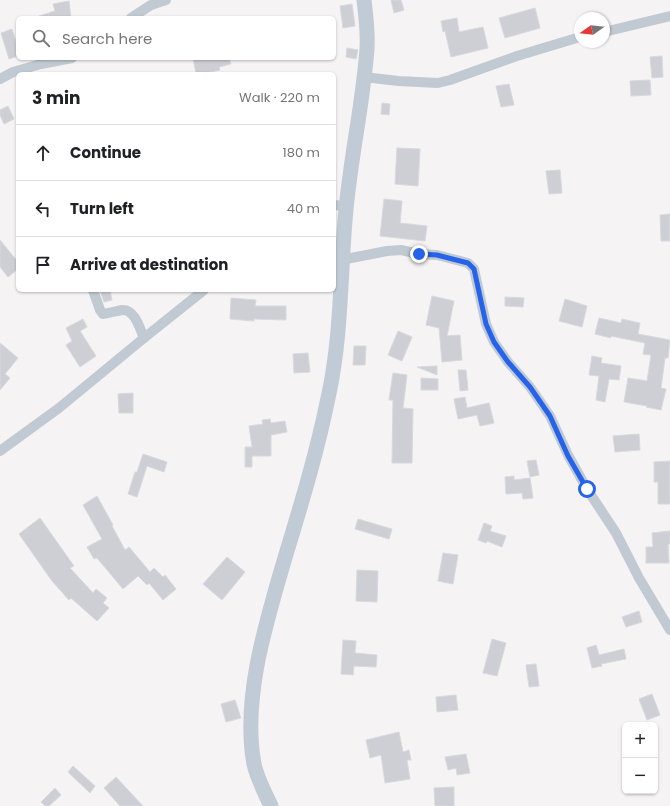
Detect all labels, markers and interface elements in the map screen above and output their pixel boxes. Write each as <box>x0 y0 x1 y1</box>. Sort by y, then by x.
north arrow <box>574 12 610 48</box>
search box <box>16 16 336 60</box>
icon: search <box>30 27 52 49</box>
text: Search here <box>62 28 152 49</box>
text: 3 min <box>32 86 80 110</box>
text: Walk · 220 m <box>239 88 320 107</box>
icon: ahead <box>32 142 54 164</box>
text: Continue <box>70 142 141 163</box>
text: 180 m <box>283 143 320 162</box>
icon: left <box>32 198 54 220</box>
text: Turn left <box>70 198 134 219</box>
text: 40 m <box>287 199 320 218</box>
route end <box>410 245 428 263</box>
icon: arrive <box>32 254 54 276</box>
text: Arrive at destination <box>70 254 228 275</box>
route start <box>578 480 596 498</box>
map controls <box>622 722 658 794</box>
button: + <box>622 722 658 758</box>
button: − <box>622 758 658 794</box>

